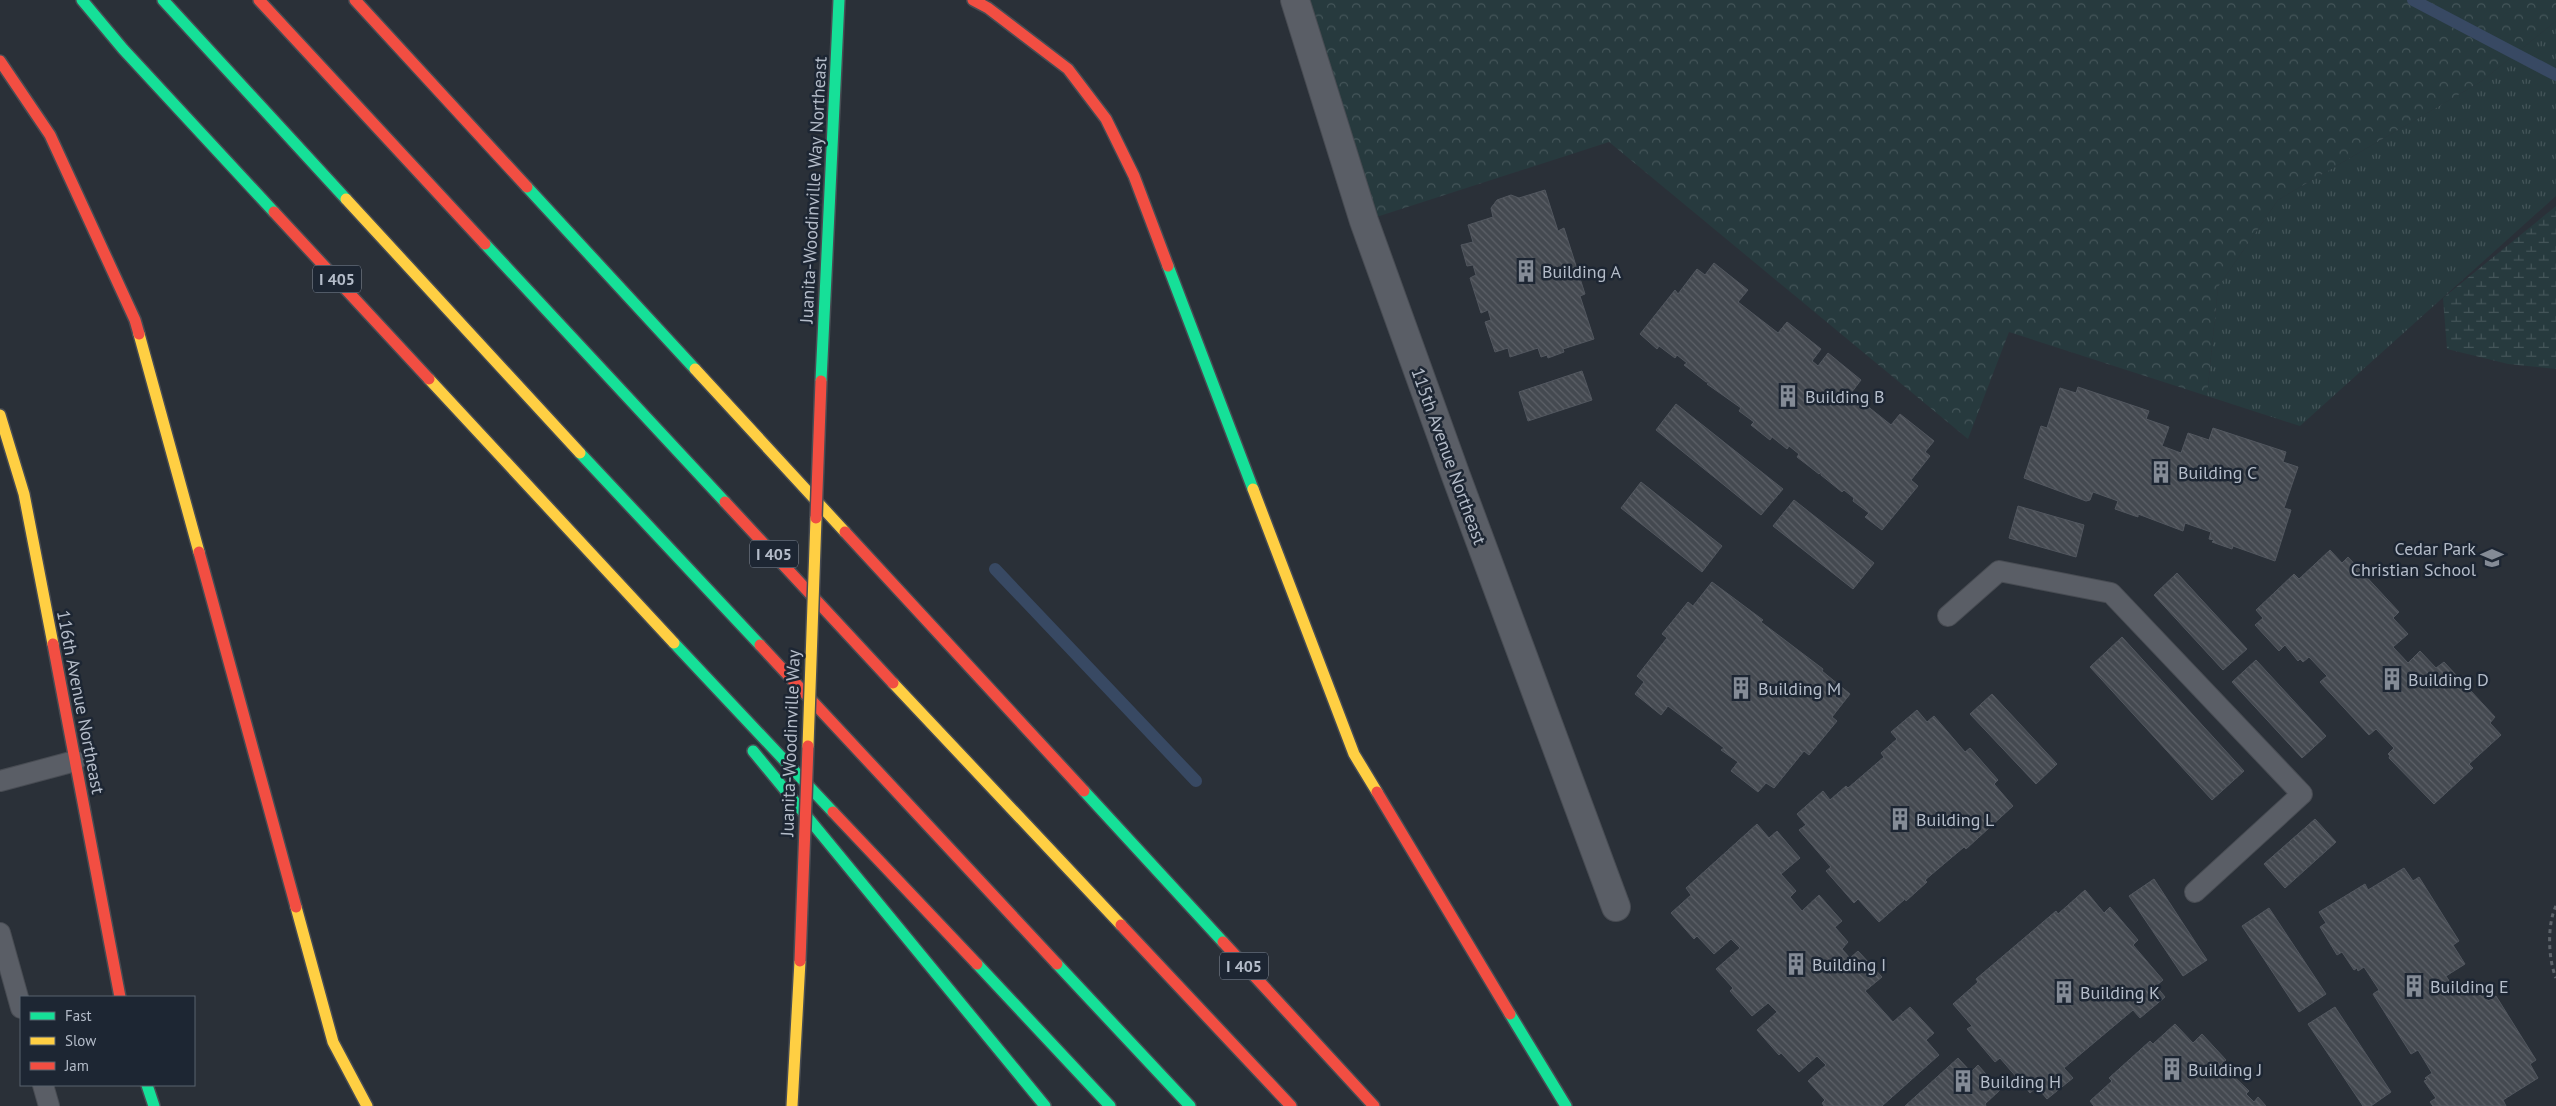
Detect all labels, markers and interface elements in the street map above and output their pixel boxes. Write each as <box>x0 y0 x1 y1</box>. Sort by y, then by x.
street label: Juanita-Woodinville Way Northeast <box>794 56 831 325</box>
building icon: Building A <box>1513 258 1539 284</box>
place label: Building A <box>1542 260 1622 283</box>
road number: I 405 <box>313 266 361 292</box>
street label: 115th Avenue Northeast <box>1406 364 1492 548</box>
building icon: Building B <box>1775 383 1801 409</box>
place label: Building B <box>1805 385 1885 408</box>
building icon: Building C <box>2148 459 2174 485</box>
place label: Building C <box>2178 461 2257 484</box>
place label: Cedar Park Christian School <box>2351 537 2477 581</box>
road number: I 405 <box>750 540 798 568</box>
school or university icon: Cedar Park Christian School <box>2479 545 2505 571</box>
street label: 116th Avenue Northeast <box>52 608 110 796</box>
street label: Juanita-Woodinville Way <box>775 649 805 838</box>
building icon: Building D <box>2379 666 2405 692</box>
place label: Building D <box>2408 668 2489 691</box>
building icon: Building M <box>1728 675 1754 701</box>
place label: Building M <box>1758 677 1841 700</box>
building icon: Building L <box>1887 806 1913 832</box>
place label: Building L <box>1916 808 1994 831</box>
building icon: Building I <box>1783 951 1809 977</box>
road number: I 405 <box>1220 952 1268 979</box>
place label: Building I <box>1812 953 1886 976</box>
building icon: Building E <box>2401 973 2427 999</box>
place label: Building E <box>2430 975 2509 998</box>
building icon: Building K <box>2051 979 2077 1005</box>
place label: Building K <box>2080 981 2160 1004</box>
legend <box>20 996 195 1086</box>
text: Fast <box>65 1006 92 1025</box>
text: Slow <box>65 1031 96 1050</box>
text: Jam <box>64 1056 89 1075</box>
building icon: Building J <box>2159 1056 2185 1082</box>
place label: Building J <box>2188 1058 2262 1081</box>
building icon: Building H <box>1950 1068 1976 1094</box>
place label: Building H <box>1980 1070 2061 1093</box>

